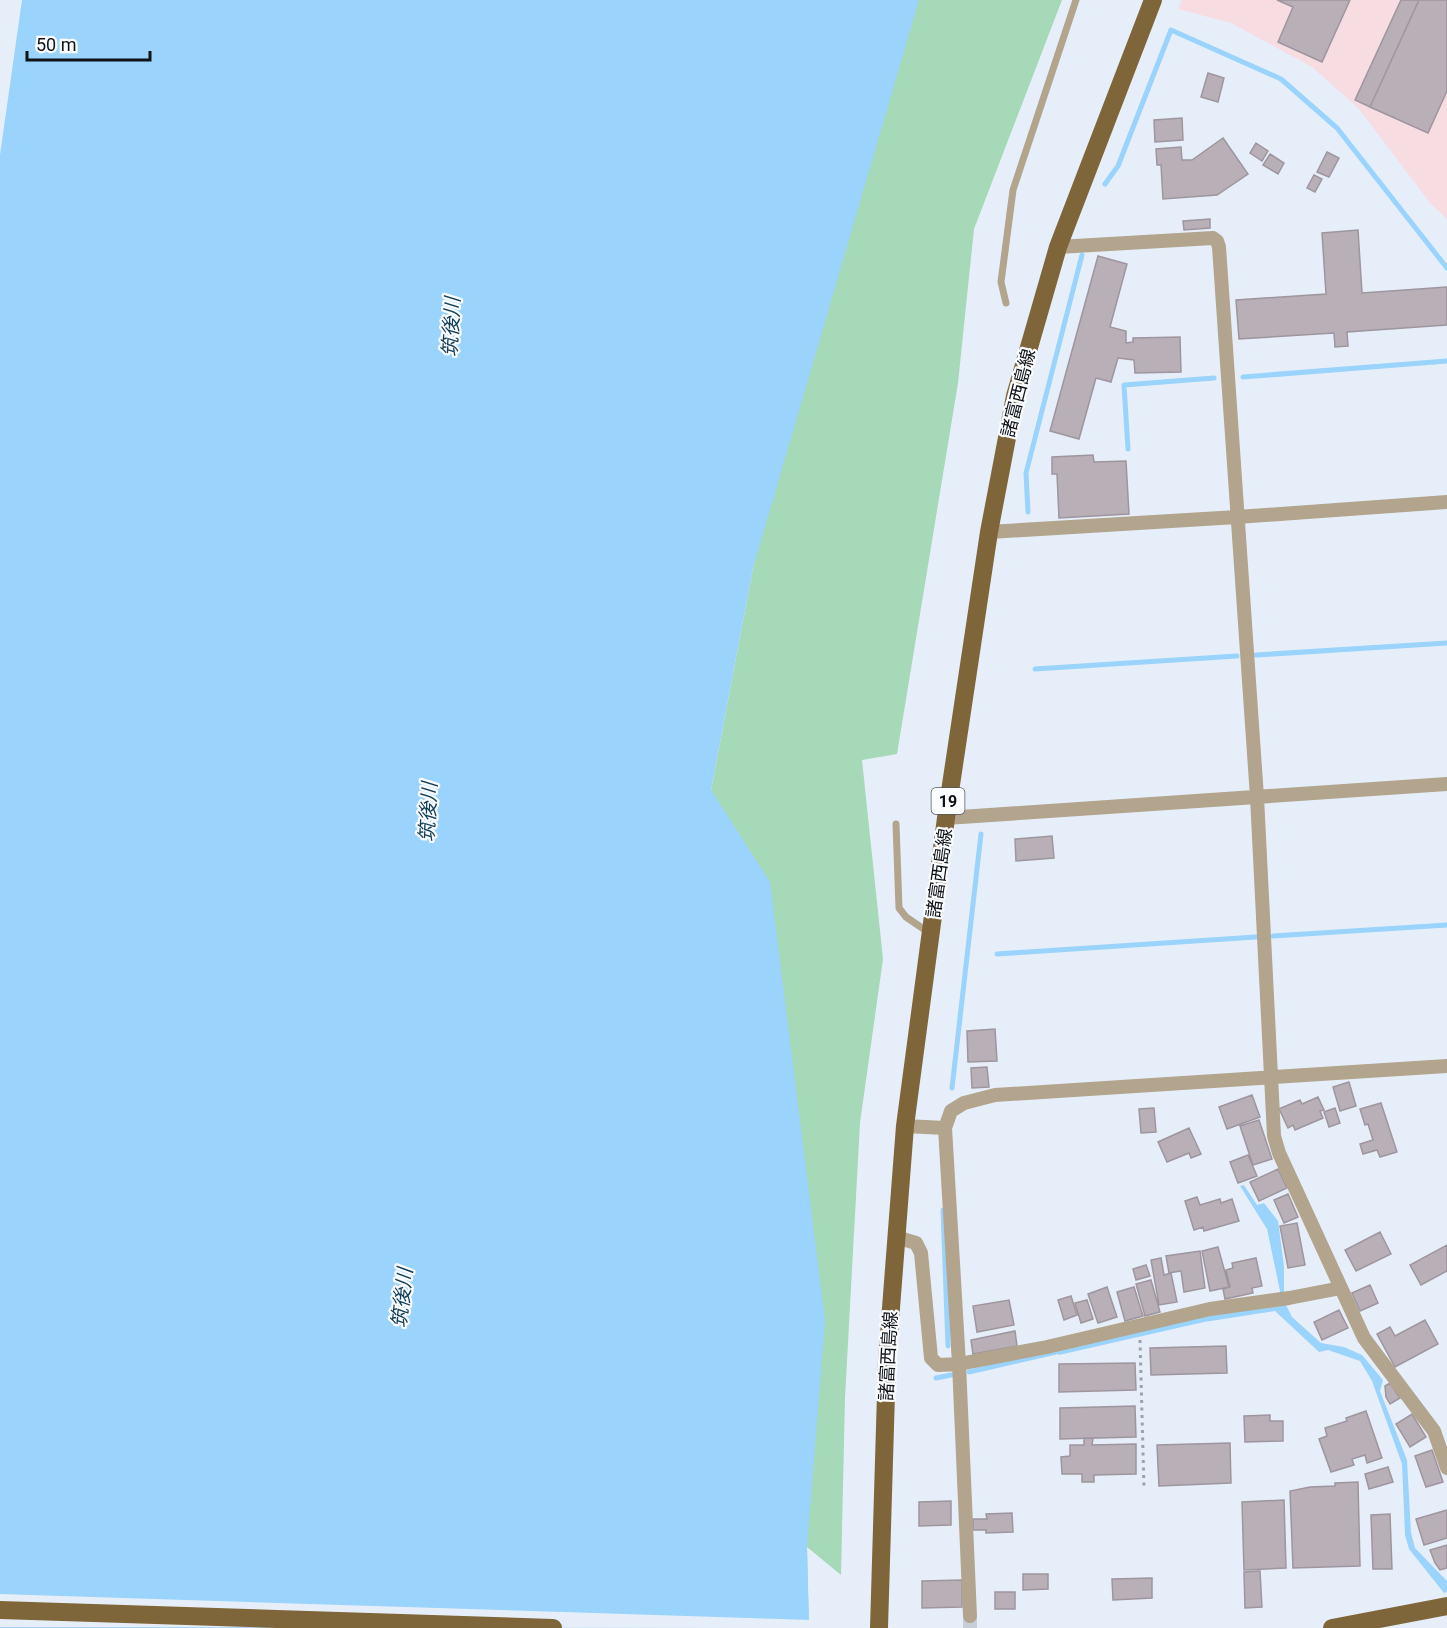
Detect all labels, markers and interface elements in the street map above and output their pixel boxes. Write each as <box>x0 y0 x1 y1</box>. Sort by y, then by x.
scale bar <box>27 24 150 62</box>
text: 50 m <box>36 34 76 55</box>
water label: 筑後川 <box>437 294 465 358</box>
street label: 諸富西島線 <box>997 347 1039 439</box>
water label: 筑後川 <box>414 779 442 843</box>
road number: 19 <box>932 788 964 814</box>
street label: 諸富西島線 <box>922 827 956 919</box>
water label: 筑後川 <box>387 1265 417 1329</box>
street label: 諸富西島線 <box>875 1311 901 1401</box>

